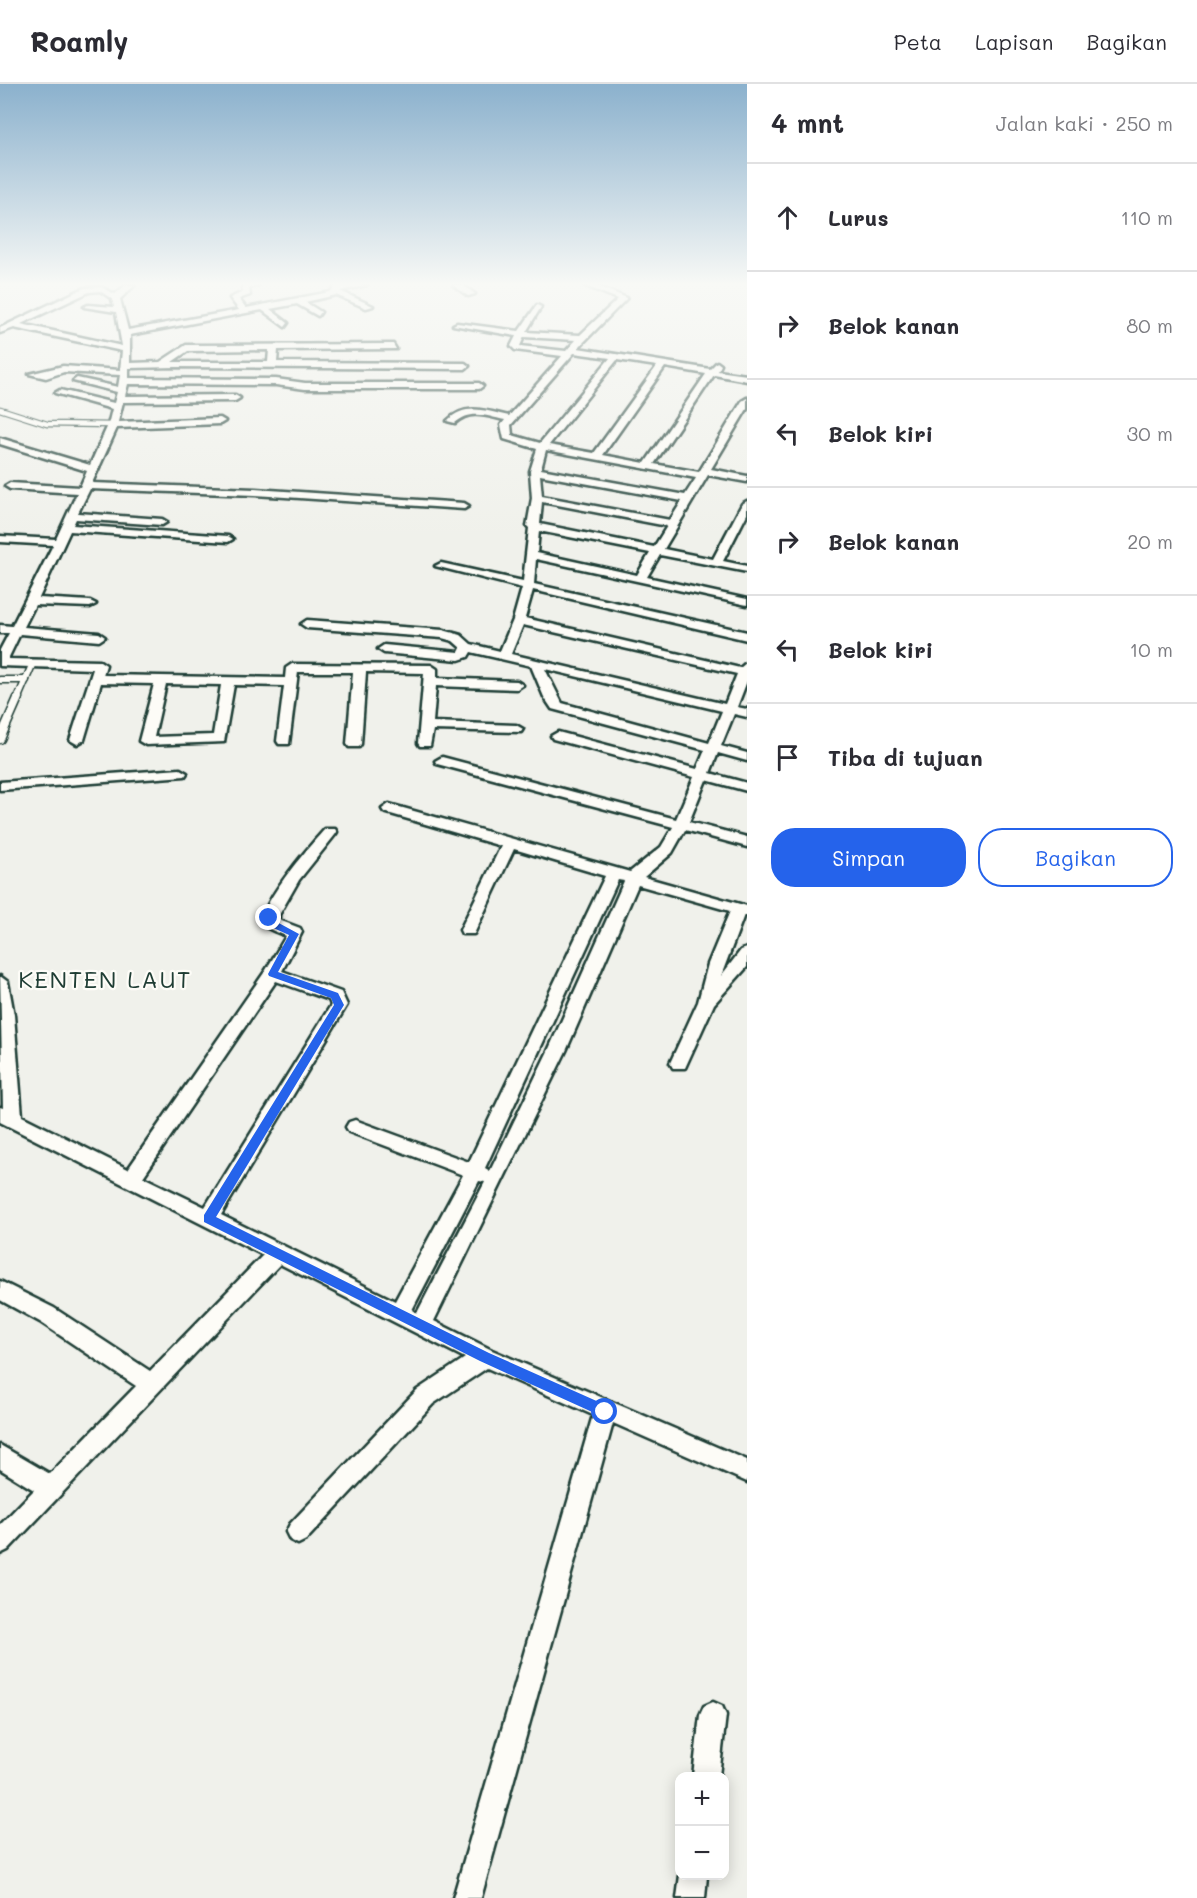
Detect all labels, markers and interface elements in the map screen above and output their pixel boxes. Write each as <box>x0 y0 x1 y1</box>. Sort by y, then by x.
text: Roamly <box>30 23 129 59</box>
text: Peta <box>894 28 942 55</box>
text: Lapisan <box>975 28 1053 55</box>
text: Bagikan <box>1086 28 1167 55</box>
text: 4 mnt <box>771 106 844 140</box>
text: Jalan kaki · 250 m <box>996 110 1173 136</box>
icon: ahead <box>771 201 804 234</box>
text: Lurus <box>828 203 889 232</box>
text: 110 m <box>1120 204 1173 230</box>
icon: right <box>771 309 804 342</box>
text: Belok kanan <box>828 311 959 340</box>
text: 80 m <box>1126 312 1173 338</box>
icon: left <box>771 417 804 450</box>
text: Belok kiri <box>828 419 933 448</box>
text: 30 m <box>1127 420 1173 446</box>
icon: right <box>771 525 804 558</box>
text: Belok kanan <box>828 527 959 556</box>
text: 20 m <box>1127 528 1173 554</box>
icon: left <box>771 633 804 666</box>
text: Belok kiri <box>828 635 933 664</box>
text: 10 m <box>1129 636 1173 662</box>
icon: arrive <box>771 741 804 774</box>
text: Tiba di tujuan <box>828 743 983 772</box>
button: Simpan <box>771 828 966 887</box>
button: Bagikan <box>978 828 1173 887</box>
route end <box>255 904 281 930</box>
district label: KENTEN LAUT <box>18 963 192 994</box>
route start <box>591 1398 617 1424</box>
map controls <box>675 1772 729 1880</box>
button: + <box>675 1772 729 1826</box>
button: − <box>675 1826 729 1880</box>

